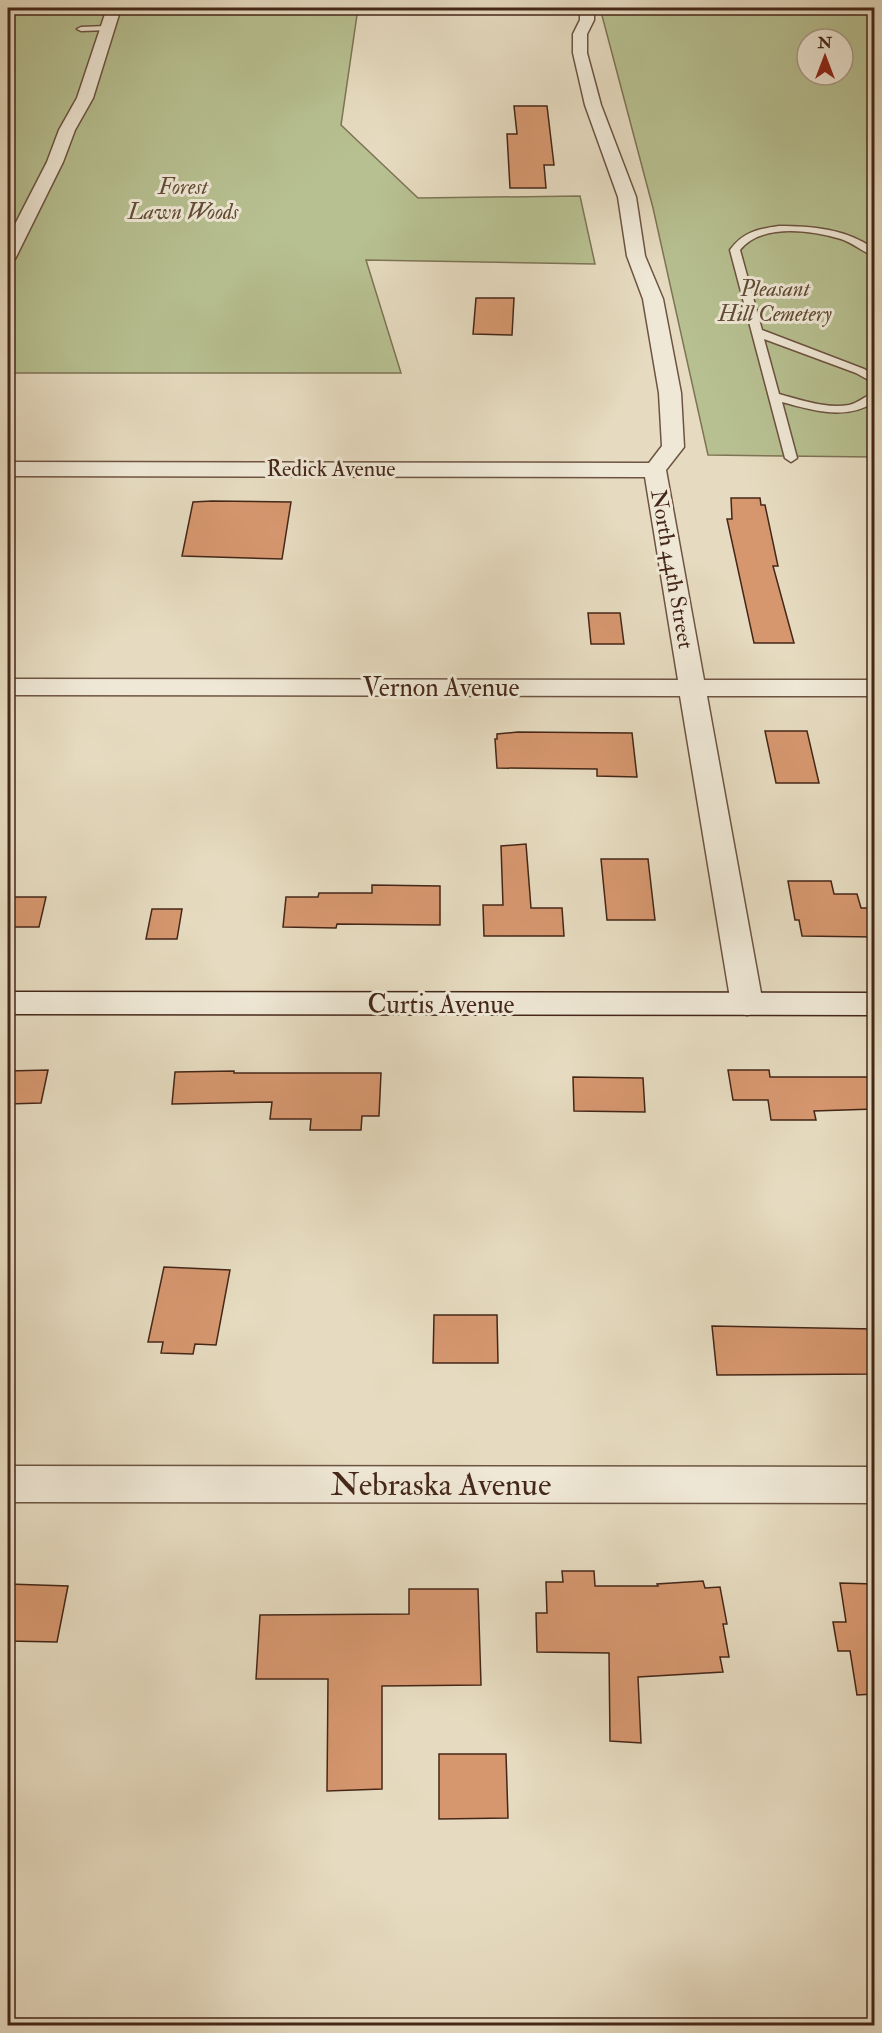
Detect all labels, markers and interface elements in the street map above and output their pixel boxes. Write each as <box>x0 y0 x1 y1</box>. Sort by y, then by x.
north arrow <box>795 27 855 87</box>
text: N <box>817 33 833 53</box>
park label: Forest Lawn Woods <box>127 173 239 226</box>
park label: Pleasant Hill Cemetery <box>717 275 832 328</box>
street label: Redick Avenue <box>266 455 396 483</box>
street label: North 44th Street <box>644 487 700 651</box>
street label: Vernon Avenue <box>363 672 520 704</box>
street label: Curtis Avenue <box>368 989 515 1021</box>
street label: Nebraska Avenue <box>331 1465 551 1505</box>

